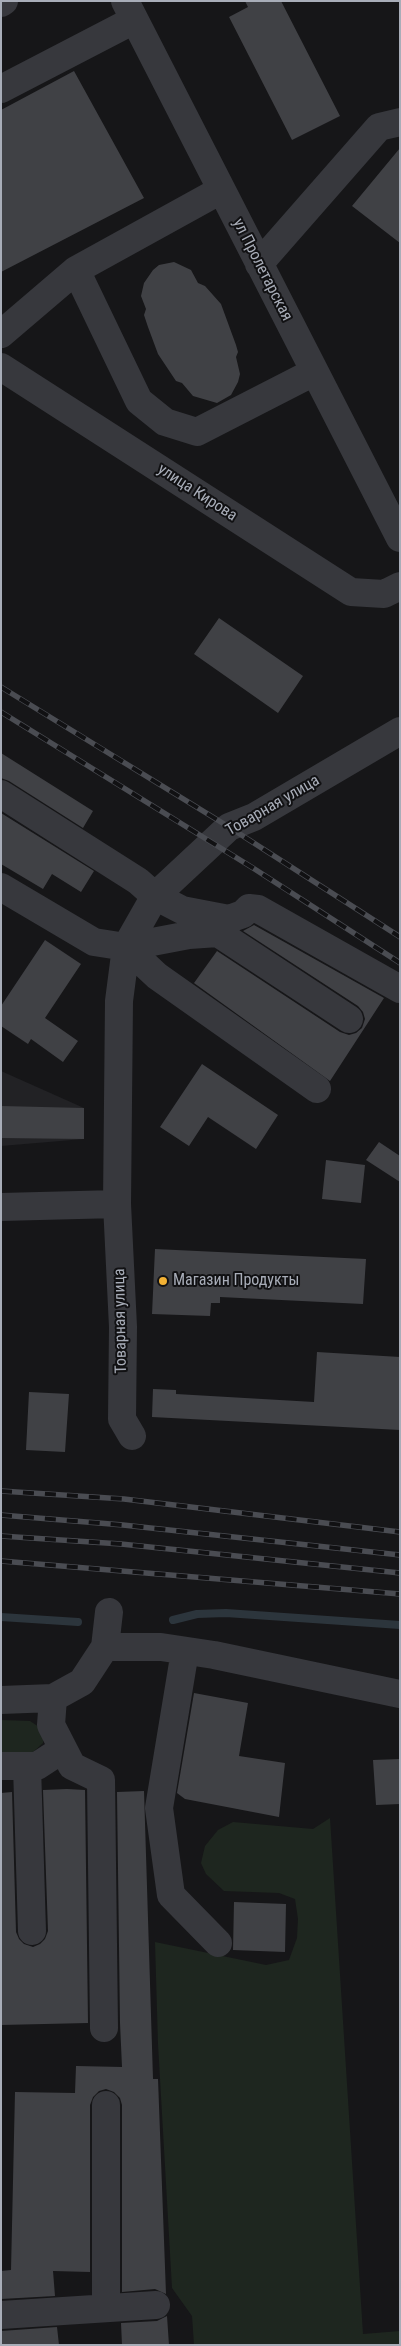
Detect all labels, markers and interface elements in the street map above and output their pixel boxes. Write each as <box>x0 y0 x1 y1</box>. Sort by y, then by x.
street label: ул Пролетарская <box>228 216 296 324</box>
street label: улица Кирова <box>154 460 240 526</box>
street label: Товарная улица <box>223 771 323 841</box>
street label: Товарная улица <box>110 1268 132 1374</box>
place label: Магазин Продукты <box>173 1271 299 1291</box>
marker: Магазин Продукты <box>157 1275 169 1287</box>

